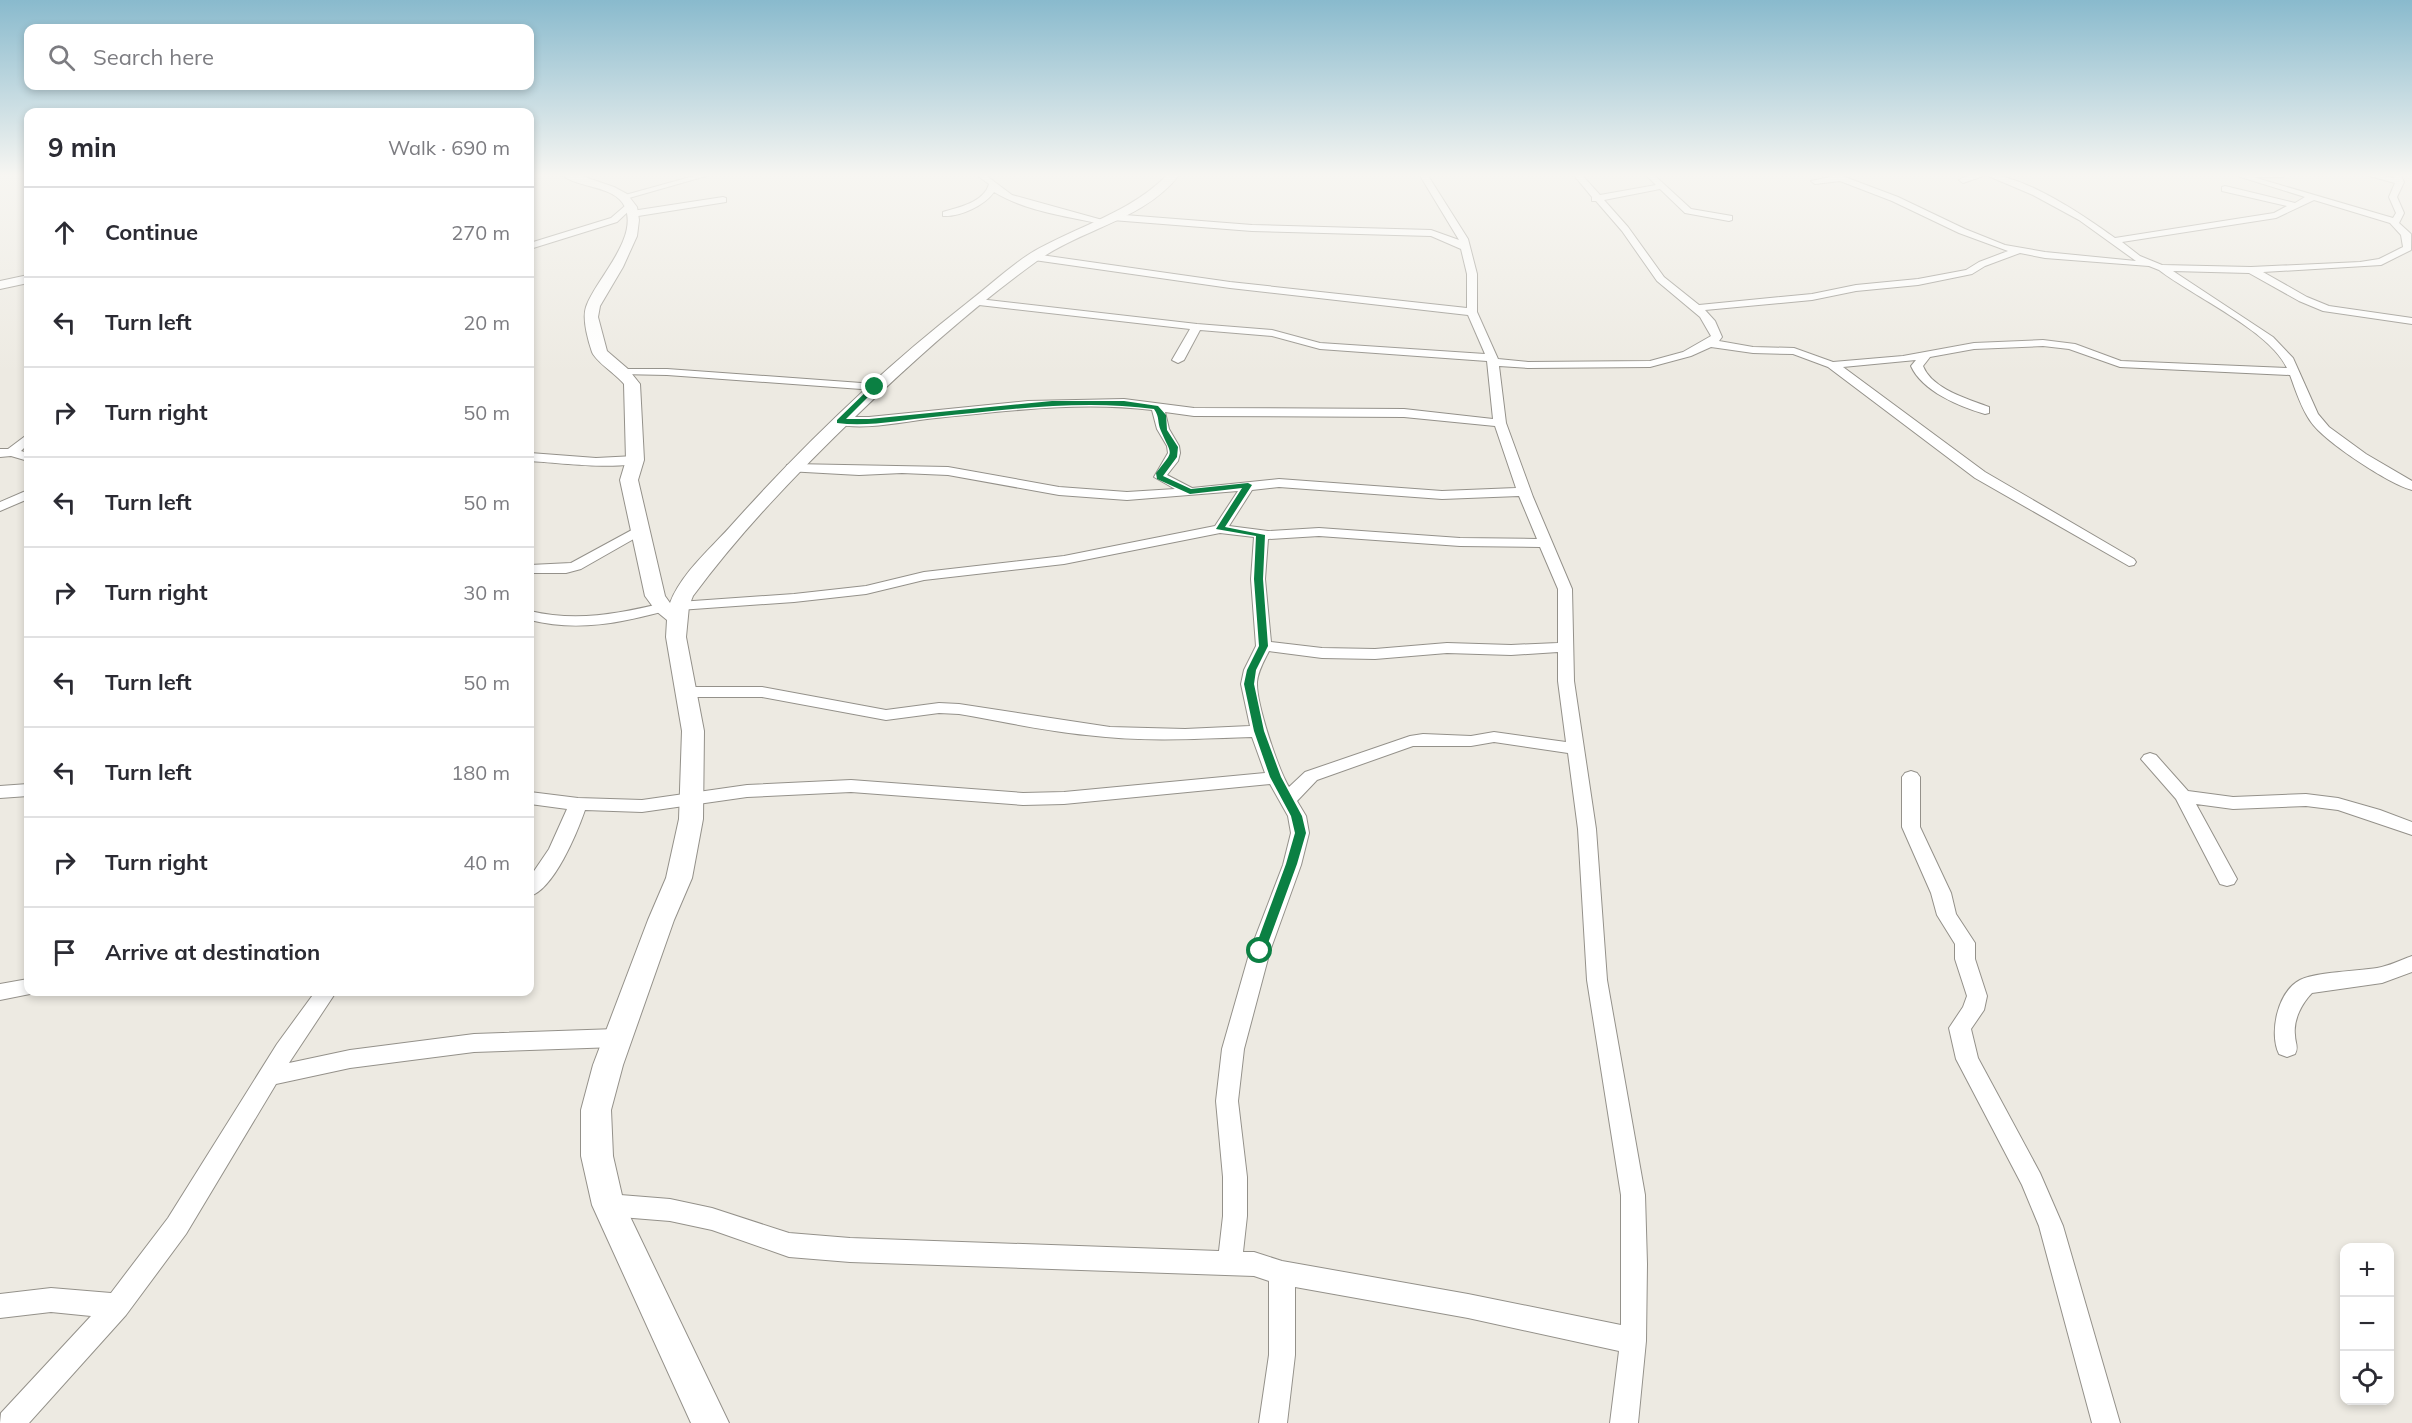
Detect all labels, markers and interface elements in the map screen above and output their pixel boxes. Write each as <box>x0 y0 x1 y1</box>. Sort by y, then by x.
search box <box>24 24 534 90</box>
icon: search <box>45 41 78 74</box>
text: Search here <box>93 43 214 71</box>
text: 9 min <box>48 131 117 164</box>
text: Walk · 690 m <box>388 135 510 160</box>
icon: ahead <box>48 216 81 249</box>
text: Continue <box>105 218 198 246</box>
text: 270 m <box>451 220 510 245</box>
icon: left <box>48 306 81 339</box>
text: Turn left <box>105 308 192 336</box>
text: 20 m <box>463 310 510 335</box>
route end <box>861 373 887 399</box>
icon: right <box>48 396 81 429</box>
text: Turn right <box>105 398 208 426</box>
text: 50 m <box>463 400 510 425</box>
icon: left <box>48 486 81 519</box>
text: Turn left <box>105 488 192 516</box>
text: 50 m <box>463 490 510 515</box>
icon: right <box>48 576 81 609</box>
text: Turn right <box>105 578 208 606</box>
text: 30 m <box>463 580 510 605</box>
icon: left <box>48 666 81 699</box>
text: Turn left <box>105 668 192 696</box>
text: 50 m <box>463 670 510 695</box>
icon: left <box>48 756 81 789</box>
text: Turn left <box>105 758 192 786</box>
text: 180 m <box>451 760 510 785</box>
icon: right <box>48 846 81 879</box>
text: Turn right <box>105 848 208 876</box>
text: 40 m <box>463 850 510 875</box>
icon: arrive <box>48 936 81 969</box>
route start <box>1246 937 1272 963</box>
text: Arrive at destination <box>105 938 320 966</box>
map controls <box>2340 1243 2394 1405</box>
button: + <box>2340 1243 2394 1297</box>
button: − <box>2340 1297 2394 1351</box>
button: locate <box>2340 1351 2394 1405</box>

